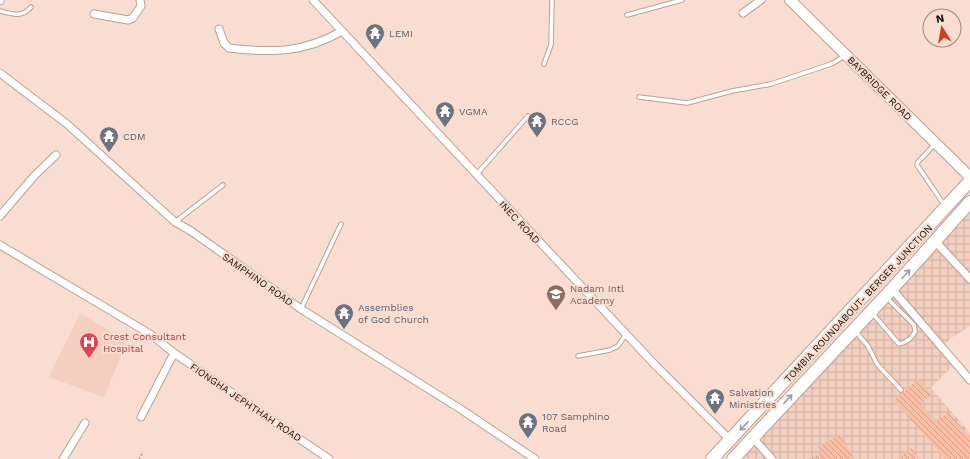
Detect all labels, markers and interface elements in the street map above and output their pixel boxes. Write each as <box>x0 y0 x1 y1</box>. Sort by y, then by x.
north arrow <box>922 8 962 48</box>
text: N <box>935 12 945 26</box>
temple icon: LEMI <box>364 22 386 50</box>
place label: LEMI <box>389 28 413 39</box>
street label: BAYBRIDGE ROAD <box>845 54 914 123</box>
temple icon: VGMA <box>434 100 456 128</box>
place label: VGMA <box>459 106 488 117</box>
temple icon: RCCG <box>526 110 548 138</box>
place label: RCCG <box>551 116 579 127</box>
temple icon: CDM <box>98 125 120 153</box>
place label: CDM <box>123 131 146 142</box>
street label: INEC ROAD <box>497 199 542 246</box>
street label: TOMBIA ROUNDABOUT- BERGER JUNCTION <box>782 222 934 384</box>
street label: SAMPHINO ROAD <box>220 251 295 308</box>
one-way arrow <box>901 269 910 279</box>
school or university icon: Nadam Intl Academy <box>545 283 567 311</box>
place label: Nadam Intl Academy <box>570 283 624 306</box>
temple icon: Assemblies of God Church <box>333 302 355 330</box>
place label: Assemblies of God Church <box>358 302 429 325</box>
hospital icon: Crest Consultant Hospital <box>78 331 100 359</box>
place label: Crest Consultant Hospital <box>103 331 187 354</box>
street label: FIONGHA JEPHTHAH ROAD <box>188 361 303 444</box>
temple icon: Salvation Ministries <box>704 387 726 415</box>
place label: Salvation Ministries <box>729 387 776 410</box>
one-way arrow <box>784 394 793 405</box>
temple icon: 107 Samphino Road <box>517 411 539 439</box>
place label: 107 Samphino Road <box>542 411 609 434</box>
one-way arrow <box>739 421 749 431</box>

